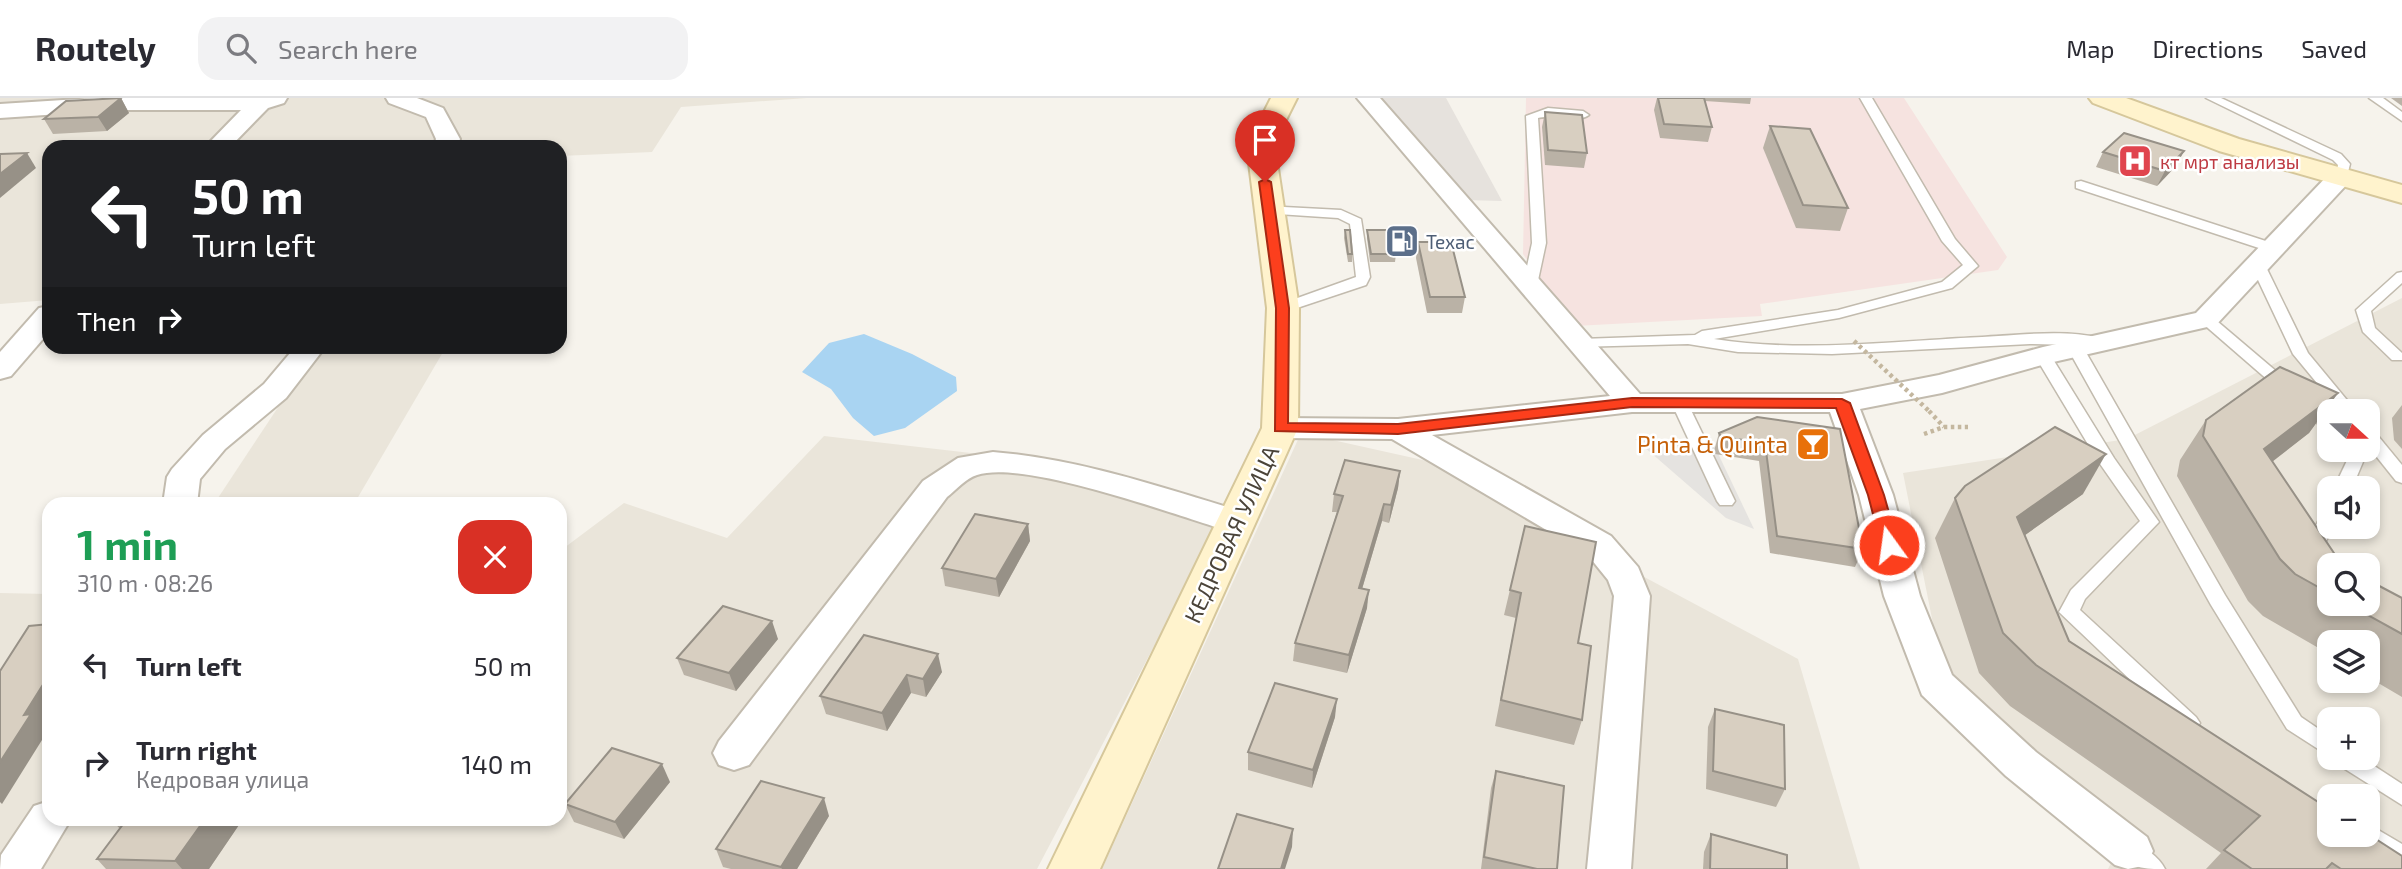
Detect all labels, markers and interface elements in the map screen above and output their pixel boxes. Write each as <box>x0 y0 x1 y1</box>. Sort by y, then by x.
search box <box>198 17 688 80</box>
text: Routely <box>35 28 156 68</box>
icon: search <box>222 29 260 67</box>
text: Search here <box>278 33 418 64</box>
text: Map <box>2066 34 2114 63</box>
text: Directions <box>2152 34 2263 63</box>
text: Saved <box>2301 34 2367 63</box>
pin <box>1235 110 1295 182</box>
icon: arrive <box>1246 121 1284 159</box>
hospital icon: кт мрт анализы <box>2116 142 2154 180</box>
place label: кт мрт анализы <box>2160 150 2300 173</box>
text: 50 m <box>192 165 304 224</box>
icon: left <box>77 168 168 259</box>
fuel station icon: Техас <box>1383 222 1421 260</box>
text: Turn left <box>192 225 316 263</box>
place label: Техас <box>1426 230 1475 253</box>
icon: right <box>150 301 188 339</box>
text: Then <box>77 305 136 336</box>
north arrow <box>2317 399 2380 462</box>
map controls <box>2317 399 2380 847</box>
bar icon: Pinta & Quinta <box>1794 425 1832 463</box>
place label: Pinta & Quinta <box>1637 430 1788 458</box>
street label: КЕДРОВАЯ УЛИЦА <box>1178 440 1285 627</box>
button: sound <box>2317 476 2380 539</box>
position arrow <box>1852 508 1926 582</box>
text: 1 min <box>77 518 178 568</box>
button: close <box>458 520 532 594</box>
button: search <box>2317 553 2380 616</box>
text: 310 m · 08:26 <box>77 569 213 597</box>
button: layers <box>2317 630 2380 693</box>
icon: left <box>77 646 115 684</box>
text: Turn left <box>136 650 242 681</box>
text: 50 m <box>474 650 532 681</box>
button: + <box>2317 707 2380 770</box>
text: Turn right <box>136 734 257 765</box>
icon: right <box>77 744 115 782</box>
text: 140 m <box>461 748 532 779</box>
text: Кедровая улица <box>136 765 309 793</box>
button: − <box>2317 784 2380 847</box>

